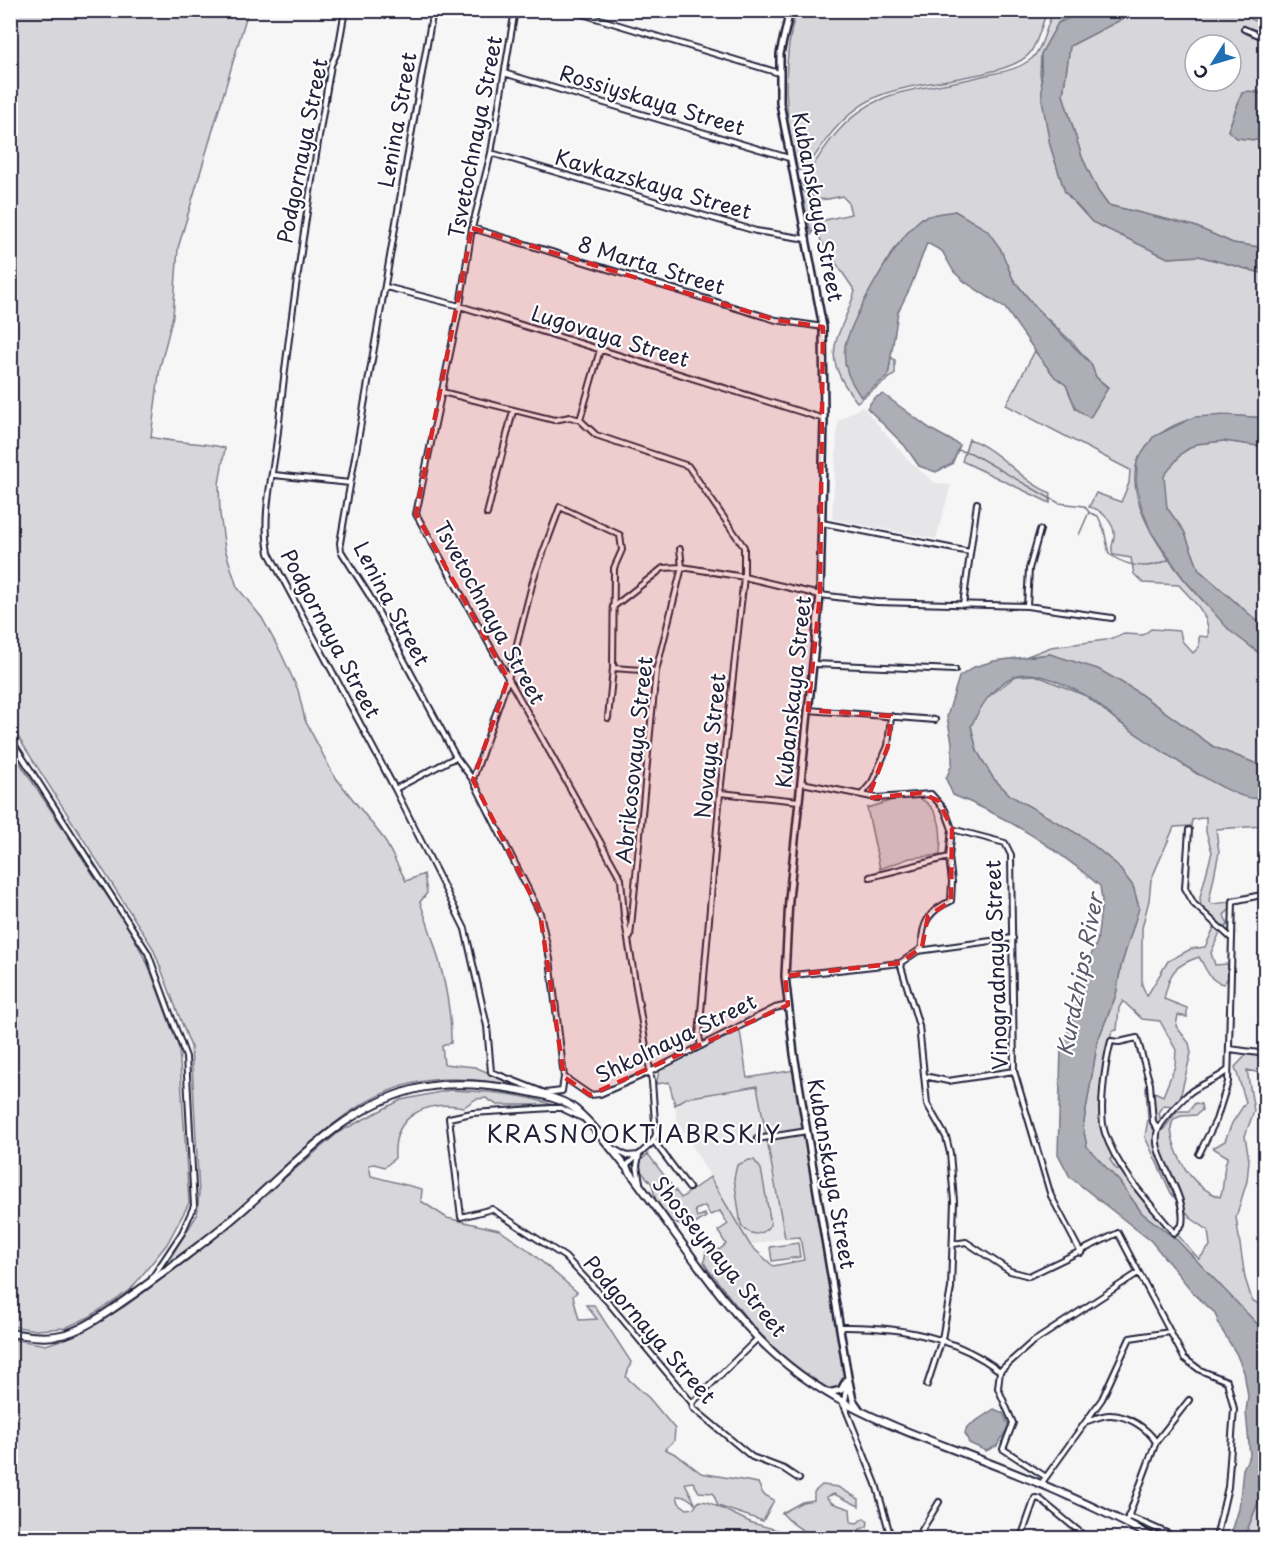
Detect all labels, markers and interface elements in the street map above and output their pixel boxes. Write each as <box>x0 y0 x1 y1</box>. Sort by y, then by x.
street label: Tsvetochnaya Street <box>439 33 509 240</box>
north arrow <box>1183 33 1243 93</box>
street label: Lenina Street <box>368 49 424 190</box>
street label: Podgornaya Street <box>267 55 335 246</box>
street label: Rossiyskaya Street <box>556 56 749 142</box>
text: С <box>1187 61 1213 85</box>
street label: Kubanskaya Street <box>785 109 853 304</box>
street label: Kavkazskaya Street <box>552 140 756 226</box>
street label: 8 Marta Street <box>574 227 729 302</box>
street label: Lugovaya Street <box>528 296 694 374</box>
street label: Tsvetochnaya Street <box>427 514 555 710</box>
street label: Lenina Street <box>346 535 439 671</box>
street label: Podgornaya Street <box>274 543 390 723</box>
street label: Kubanskaya Street <box>766 594 818 789</box>
street label: Abrikosovaya Street <box>606 655 660 865</box>
street label: Novaya Street <box>685 671 733 820</box>
street label: Vinogradnaya Street <box>975 860 1015 1071</box>
water label: Kurdzhips River <box>1047 888 1111 1059</box>
street label: Shkolnaya Street <box>589 984 761 1090</box>
street label: Kubanskaya Street <box>800 1076 865 1271</box>
district label: KRASNOOKTIABRSKIY <box>486 1115 782 1151</box>
street label: Shosseynaya Street <box>646 1168 796 1343</box>
street label: Podgornaya Street <box>577 1247 724 1410</box>

